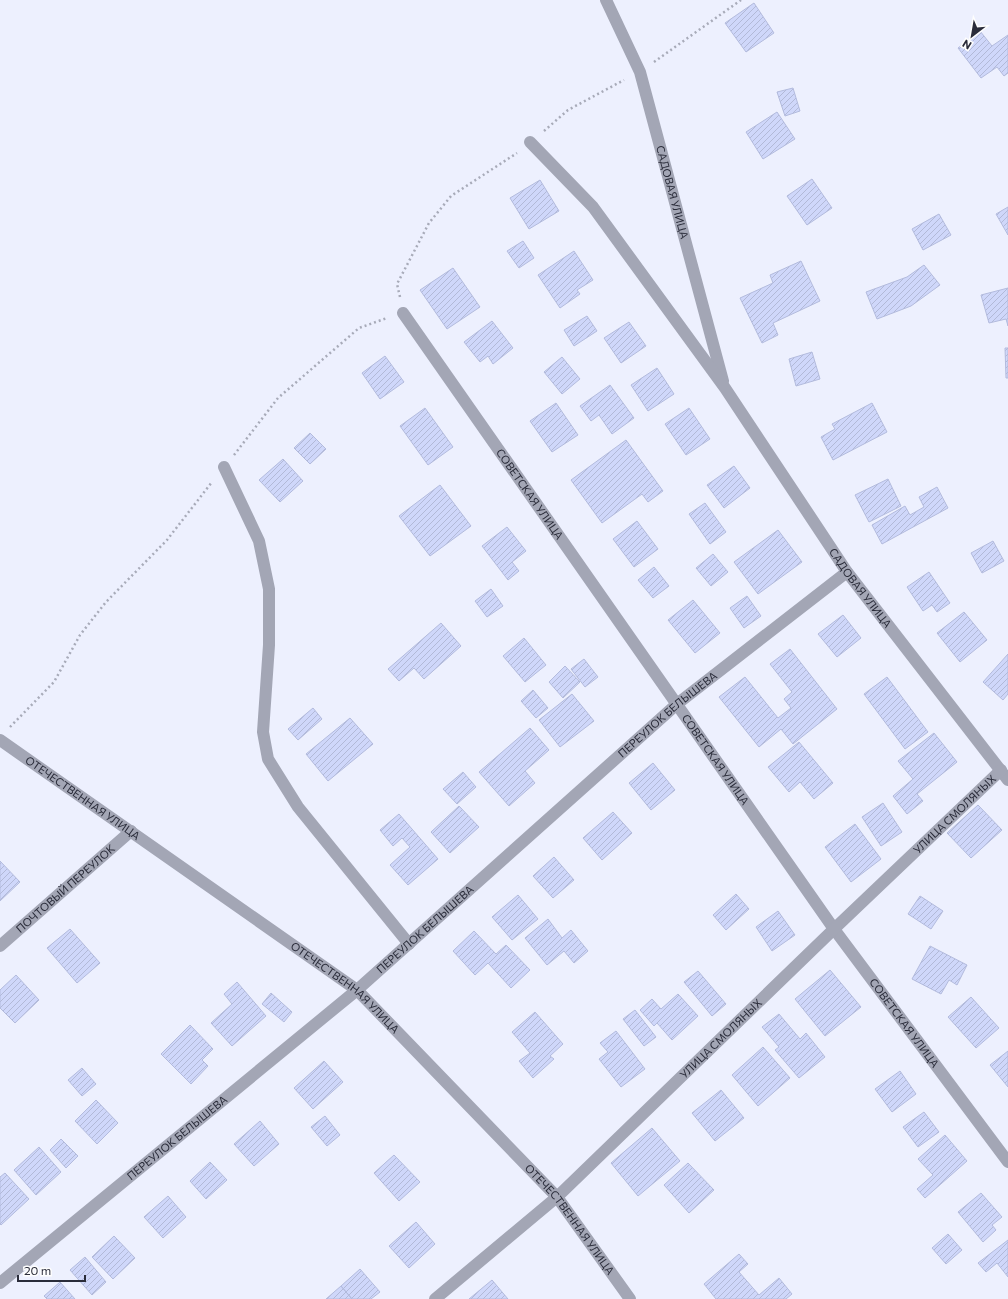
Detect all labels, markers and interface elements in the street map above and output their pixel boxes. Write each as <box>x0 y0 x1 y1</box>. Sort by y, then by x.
north arrow <box>952 16 992 56</box>
text: N <box>960 37 973 53</box>
street label: САДОВАЯ УЛИЦА <box>654 144 692 240</box>
street label: СОВЕТСКАЯ УЛИЦА <box>494 446 567 542</box>
street label: САДОВАЯ УЛИЦА <box>827 545 895 630</box>
street label: ПЕРЕУЛОК БЕЛЫШЕВА <box>615 668 720 760</box>
street label: СОВЕТСКАЯ УЛИЦА <box>680 711 752 808</box>
street label: ОТЕЧЕСТВЕННАЯ УЛИЦА <box>23 753 143 842</box>
street label: УЛИЦА СМОЛЯНЫХ <box>910 771 999 856</box>
street label: ПОЧТОВЫЙ ПЕРЕУЛОК <box>13 841 118 935</box>
street label: ПЕРЕУЛОК БЕЛЫШЕВА <box>373 882 476 976</box>
street label: ОТЕЧЕСТВЕННАЯ УЛИЦА <box>289 939 402 1036</box>
street label: СОВЕТСКАЯ УЛИЦА <box>867 975 942 1070</box>
street label: УЛИЦА СМОЛЯНЫХ <box>677 995 765 1081</box>
street label: ПЕРЕУЛОК БЕЛЫШЕВА <box>124 1092 230 1182</box>
street label: ОТЕЧЕСТВЕННАЯ УЛИЦА <box>523 1161 618 1277</box>
scale bar <box>18 1257 85 1283</box>
text: 20 m <box>24 1263 51 1277</box>

